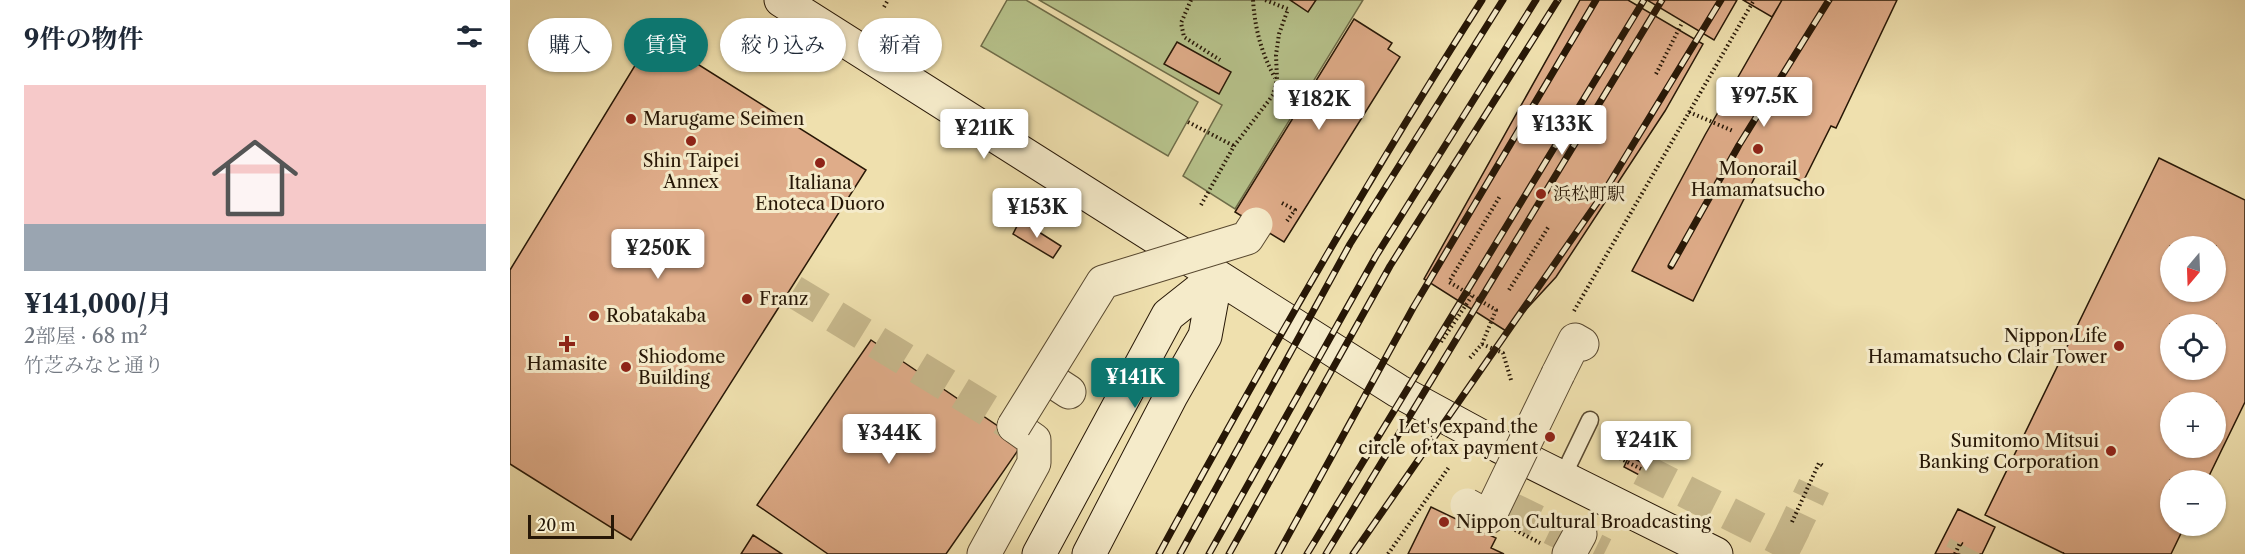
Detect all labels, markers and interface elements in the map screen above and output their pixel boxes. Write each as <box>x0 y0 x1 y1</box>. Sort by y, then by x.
chip: 購入 <box>528 18 612 72</box>
chip: 賃貸 <box>624 18 708 72</box>
chip: 絞り込み <box>720 18 846 72</box>
chip: 新着 <box>858 18 942 72</box>
icon: filters <box>453 20 486 53</box>
text: 9件の物件 <box>24 23 144 55</box>
pin: ¥97.5K <box>1715 77 1813 128</box>
pin: ¥182K <box>1277 80 1361 131</box>
text: ¥97.5K <box>1730 84 1798 108</box>
text: ¥182K <box>1288 87 1350 111</box>
pin: ¥133K <box>1520 105 1604 156</box>
place label: Marugame Seimen <box>643 108 804 130</box>
pin: ¥211K <box>942 109 1026 160</box>
marker: Marugame Seimen <box>624 112 638 126</box>
text: ¥133K <box>1531 112 1593 136</box>
text: ¥211K <box>954 116 1014 140</box>
icon: home <box>201 124 309 232</box>
marker: Shin Taipei Annex <box>684 134 698 148</box>
marker: Monorail Hamamatsucho <box>1751 142 1765 156</box>
place label: Shin Taipei Annex <box>643 150 740 193</box>
marker: Italiana Enoteca Duoro <box>813 156 827 170</box>
place label: Monorail Hamamatsucho <box>1691 158 1825 201</box>
place label: Italiana Enoteca Duoro <box>755 172 885 215</box>
place label: 浜松町駅 <box>1553 183 1625 205</box>
marker: 浜松町駅 <box>1534 187 1548 201</box>
pin: ¥153K <box>995 188 1079 239</box>
text: ¥153K <box>1006 195 1068 219</box>
pin: ¥250K <box>616 229 700 280</box>
text: ¥250K <box>625 236 691 260</box>
north arrow <box>2160 236 2226 302</box>
map controls <box>2160 236 2226 536</box>
text: ¥141,000/月 <box>24 288 172 320</box>
place label: Franz <box>759 288 808 310</box>
marker: Franz <box>740 292 754 306</box>
place label: Robatakaba <box>606 305 707 327</box>
marker: Robatakaba <box>587 309 601 323</box>
button: locate <box>2160 314 2226 380</box>
text: 2部屋 · 68 m² <box>24 324 147 348</box>
place label: Nippon Life Hamamatsucho Clair Tower <box>1868 325 2107 368</box>
marker: Hamasite <box>560 337 574 351</box>
marker: Nippon Life Hamamatsucho Clair Tower <box>2112 339 2126 353</box>
place label: Shiodome Building <box>638 346 725 389</box>
text: 竹芝みなと通り <box>24 353 164 377</box>
place label: Hamasite <box>527 353 607 375</box>
pin: ¥141K <box>1093 358 1177 409</box>
marker: Shiodome Building <box>619 360 633 374</box>
text: ¥141K <box>1105 365 1165 389</box>
button: + <box>2160 392 2226 458</box>
pin: ¥344K <box>847 414 931 465</box>
place label: Let's expand the circle of tax payment <box>1358 416 1539 459</box>
text: ¥344K <box>857 421 921 445</box>
pin: ¥241K <box>1604 421 1688 472</box>
text: ¥241K <box>1615 428 1677 452</box>
marker: Let's expand the circle of tax payment <box>1543 430 1557 444</box>
place label: Sumitomo Mitsui Banking Corporation <box>1918 430 2100 473</box>
marker: Sumitomo Mitsui Banking Corporation <box>2104 444 2118 458</box>
button: − <box>2160 470 2226 536</box>
place label: Nippon Cultural Broadcasting <box>1456 511 1712 533</box>
scale bar <box>528 512 614 540</box>
text: 20 m <box>537 515 576 535</box>
marker: Nippon Cultural Broadcasting <box>1437 515 1451 529</box>

